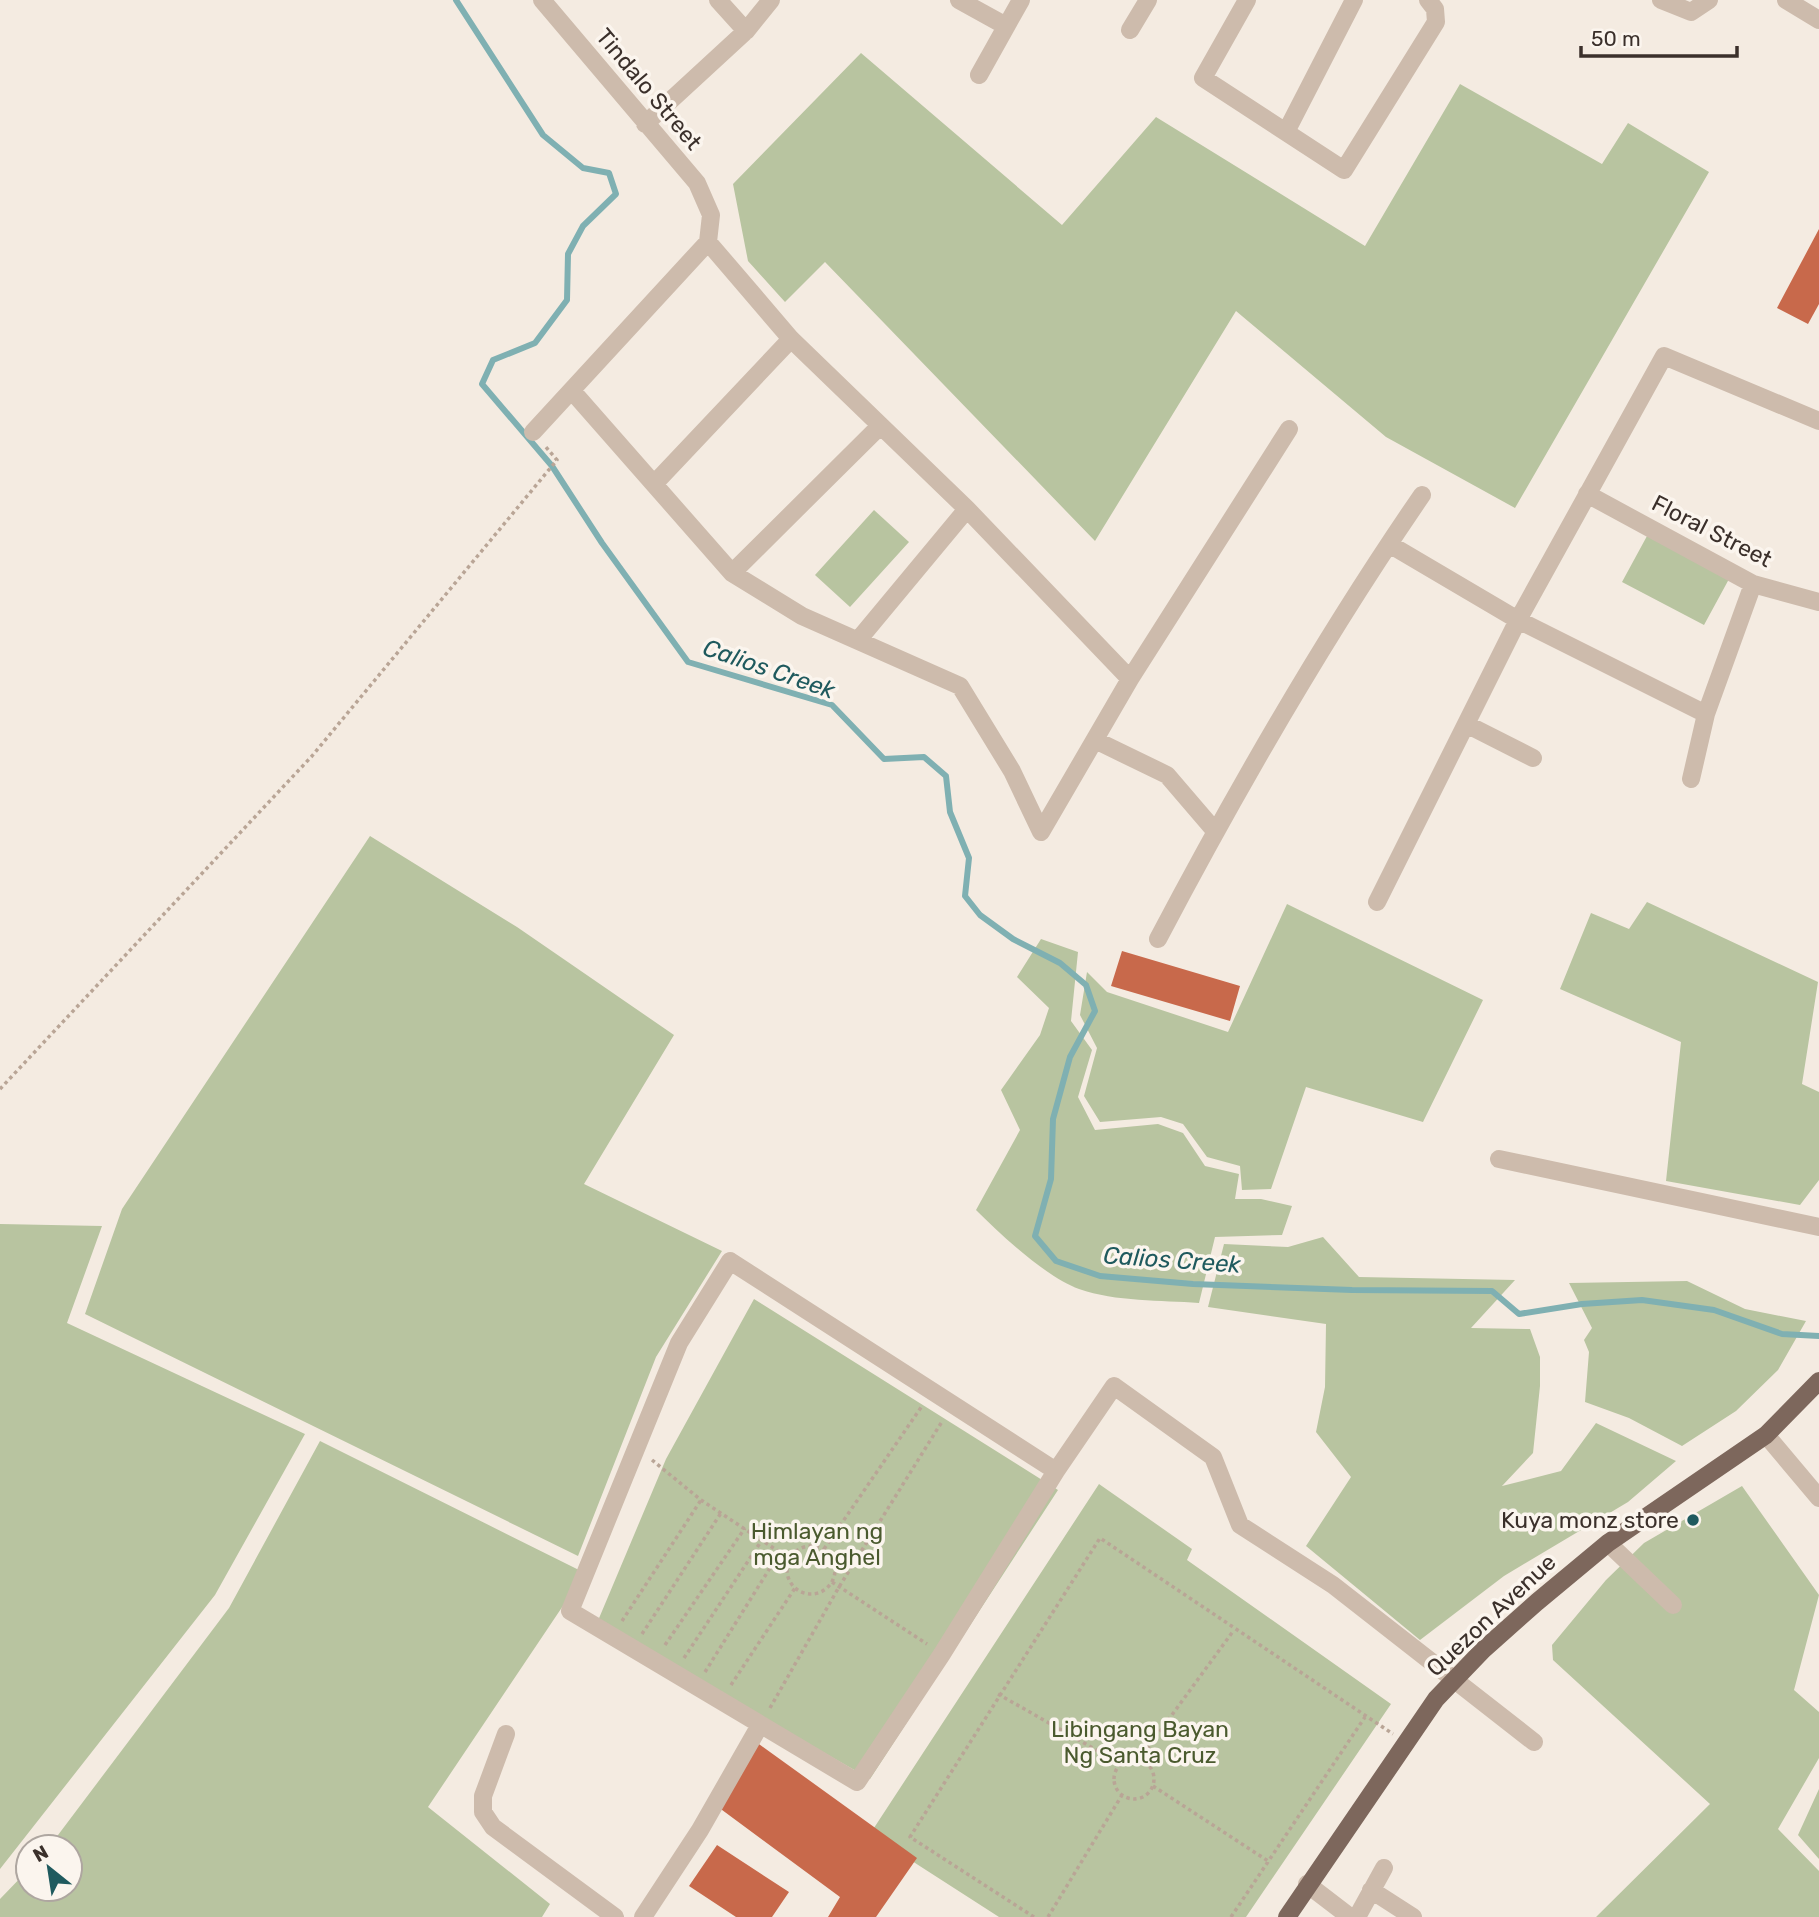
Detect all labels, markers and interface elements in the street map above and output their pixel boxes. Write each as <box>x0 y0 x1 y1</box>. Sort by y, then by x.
scale bar <box>1581 14 1737 58</box>
street label: Tindalo Street <box>590 23 708 155</box>
text: 50 m <box>1591 26 1641 51</box>
street label: Floral Street <box>1647 489 1777 573</box>
water label: Calios Creek <box>699 633 839 705</box>
water label: Calios Creek <box>1102 1241 1242 1279</box>
place label: Kuya monz store <box>1501 1506 1679 1534</box>
marker: Kuya monz store <box>1685 1512 1701 1528</box>
park label: Himlayan ng mga Anghel <box>751 1517 883 1571</box>
street label: Quezon Avenue <box>1421 1548 1561 1682</box>
park label: Libingang Bayan Ng Santa Cruz <box>1051 1715 1229 1769</box>
north arrow <box>14 1833 84 1903</box>
text: N <box>29 1840 52 1867</box>

